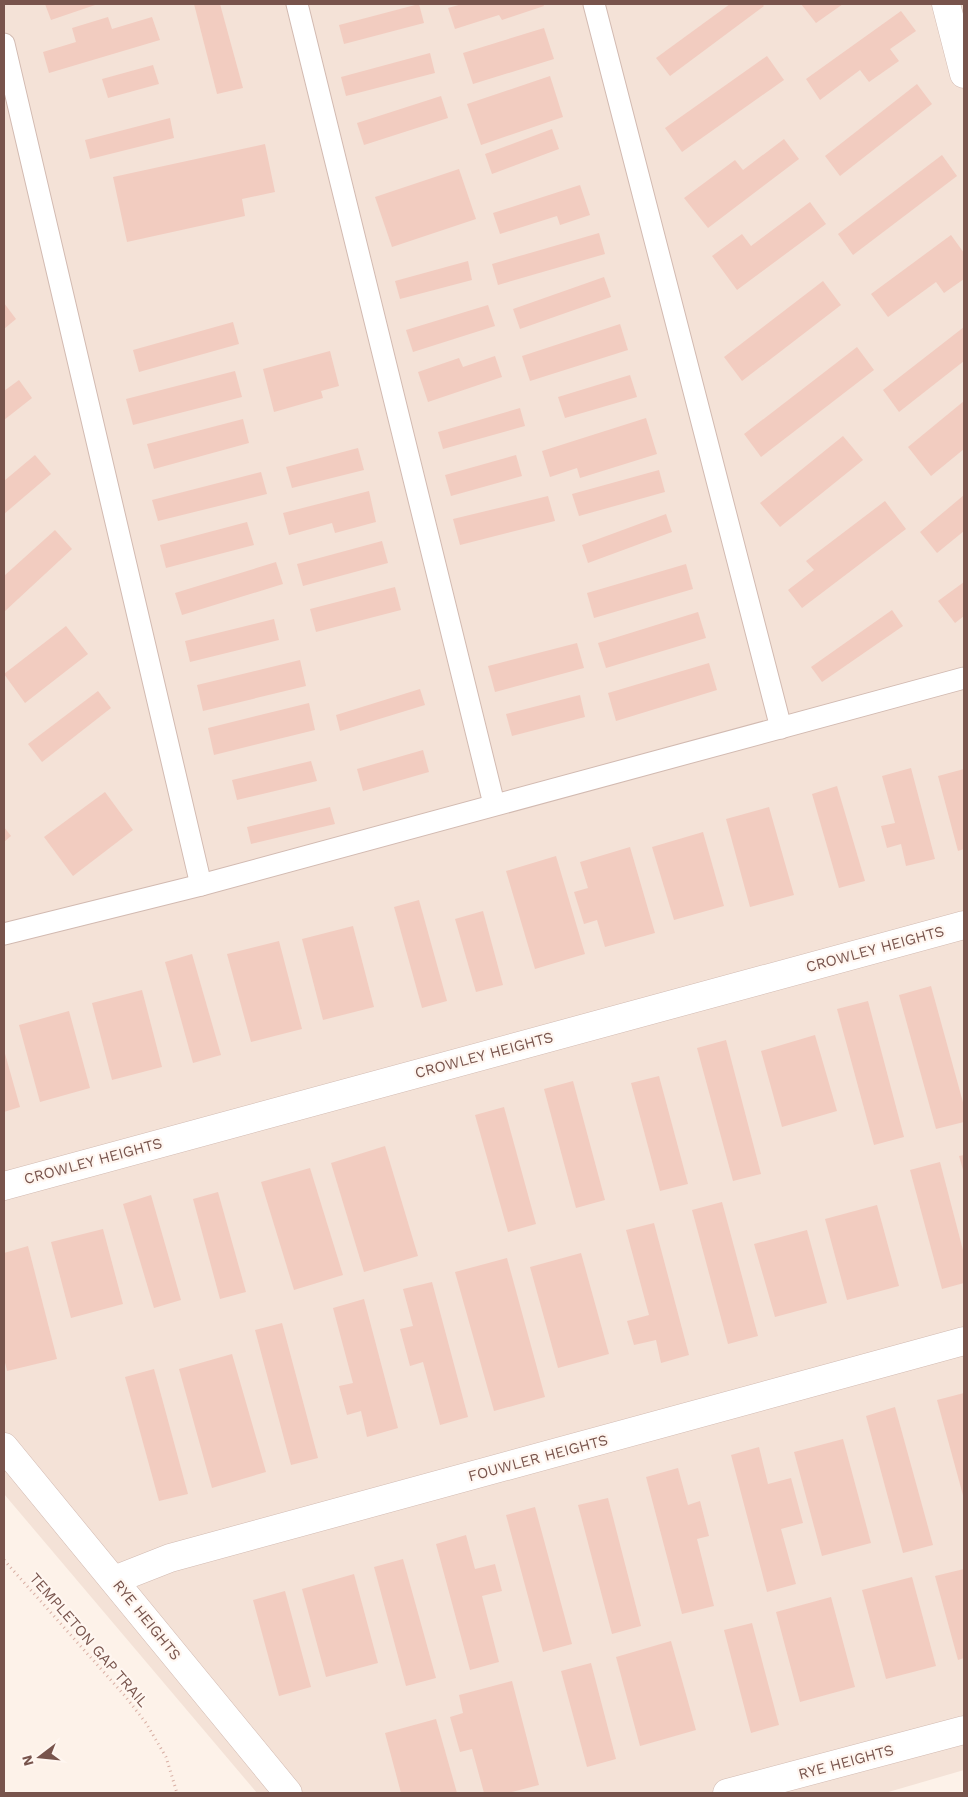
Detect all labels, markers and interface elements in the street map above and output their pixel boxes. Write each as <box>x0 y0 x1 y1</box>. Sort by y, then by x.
street label: CROWLEY HEIGHTS <box>804 922 946 976</box>
street label: CROWLEY HEIGHTS <box>413 1028 555 1082</box>
street label: CROWLEY HEIGHTS <box>22 1134 164 1188</box>
street label: FOUWLER HEIGHTS <box>466 1431 610 1485</box>
street label: TEMPLETON GAP TRAIL <box>26 1569 152 1711</box>
street label: RYE HEIGHTS <box>109 1576 185 1664</box>
north arrow <box>15 1732 65 1782</box>
street label: RYE HEIGHTS <box>796 1741 896 1783</box>
text: N <box>18 1753 37 1768</box>

